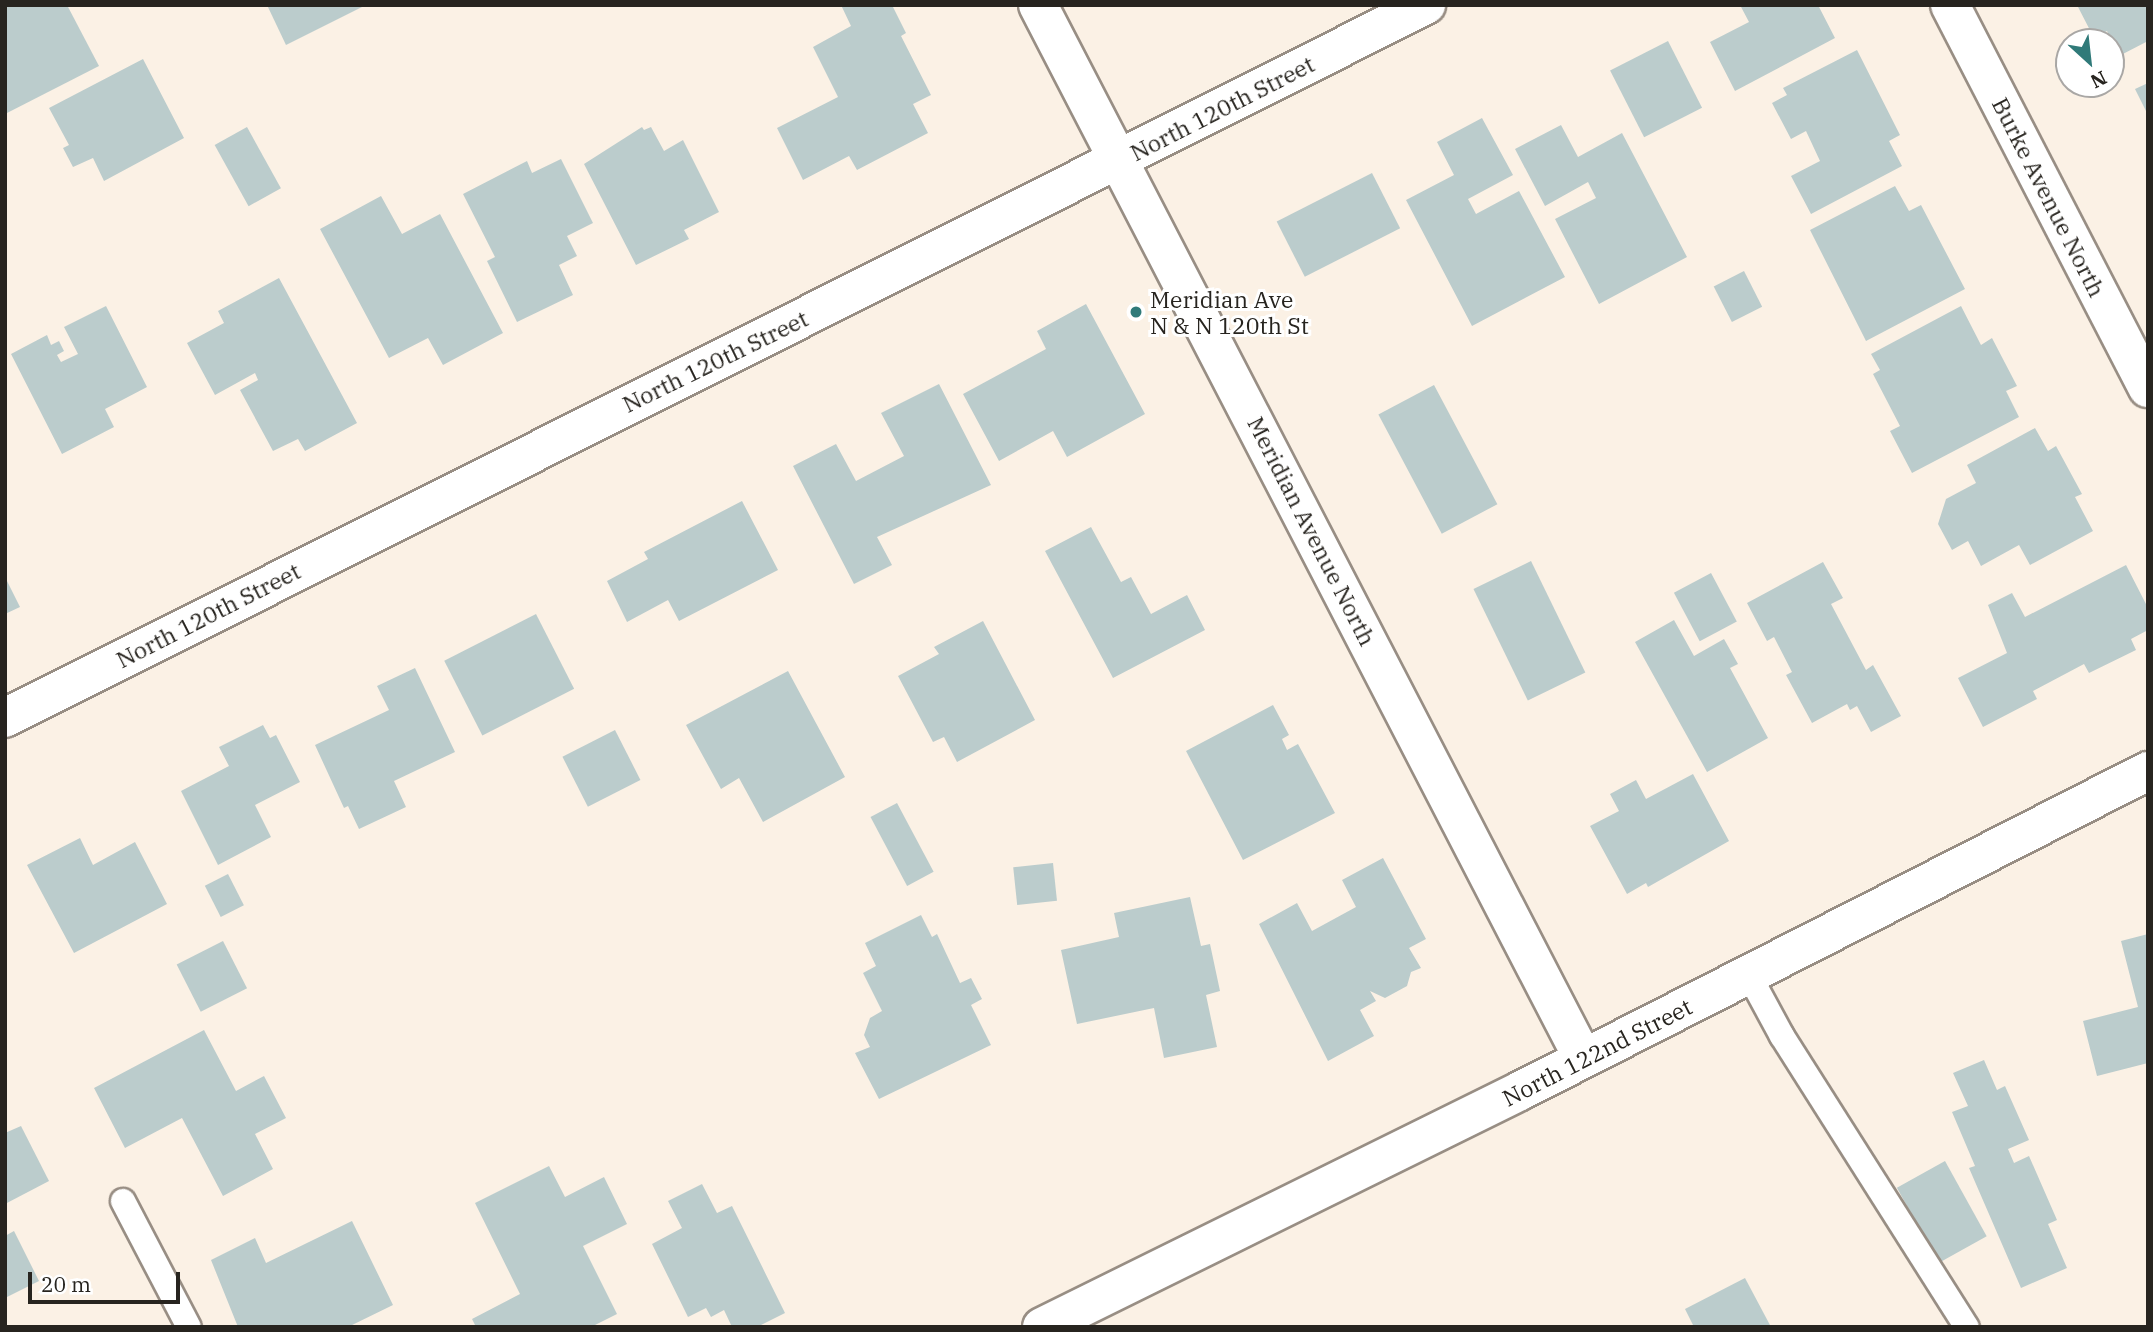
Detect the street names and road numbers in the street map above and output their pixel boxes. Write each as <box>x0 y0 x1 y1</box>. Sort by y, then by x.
street label: North 120th Street <box>1125 50 1319 166</box>
street label: Burke Avenue North <box>1987 93 2111 301</box>
street label: North 120th Street <box>618 304 812 418</box>
street label: Meridian Avenue North <box>1242 412 1382 650</box>
street label: North 120th Street <box>111 557 305 673</box>
street label: North 122nd Street <box>1498 992 1696 1112</box>

